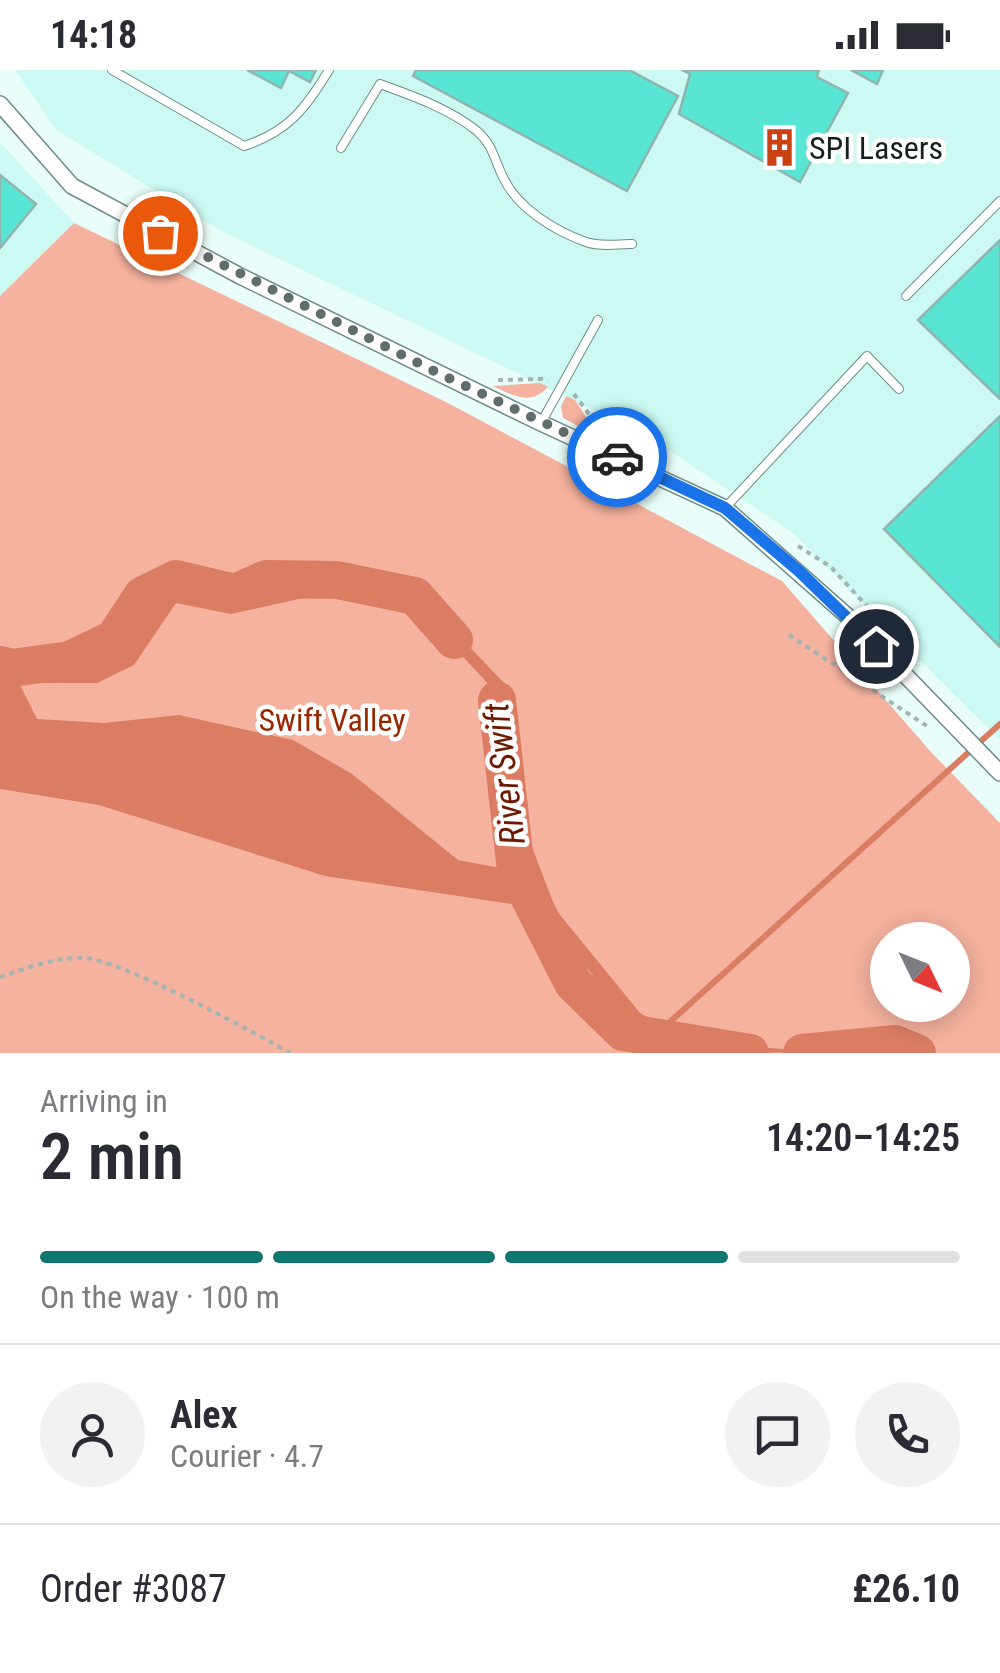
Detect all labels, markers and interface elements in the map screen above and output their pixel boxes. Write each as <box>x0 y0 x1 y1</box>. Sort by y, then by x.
text: 14:18 <box>50 13 137 57</box>
building icon: SPI Lasers <box>758 127 800 169</box>
place label: SPI Lasers <box>809 129 943 167</box>
pin <box>118 191 203 276</box>
icon: bag <box>133 206 188 261</box>
courier <box>567 407 667 507</box>
icon: car <box>590 430 645 485</box>
pin <box>834 604 919 689</box>
icon: home <box>849 619 904 674</box>
water label: River Swift <box>476 700 534 847</box>
park label: Swift Valley <box>258 701 406 739</box>
north arrow <box>870 922 970 1022</box>
map controls <box>870 922 970 1022</box>
text: Arriving in <box>40 1082 168 1120</box>
text: 14:20–14:25 <box>766 1116 960 1160</box>
text: 2 min <box>40 1119 184 1195</box>
text: On the way · 100 m <box>40 1278 280 1316</box>
button: person <box>40 1382 145 1487</box>
button: chat <box>725 1382 830 1487</box>
button: phone <box>855 1382 960 1487</box>
text: Alex <box>170 1393 238 1437</box>
text: Courier · 4.7 <box>170 1437 324 1475</box>
text: Order #3087 <box>40 1567 227 1611</box>
text: £26.10 <box>852 1567 960 1611</box>

